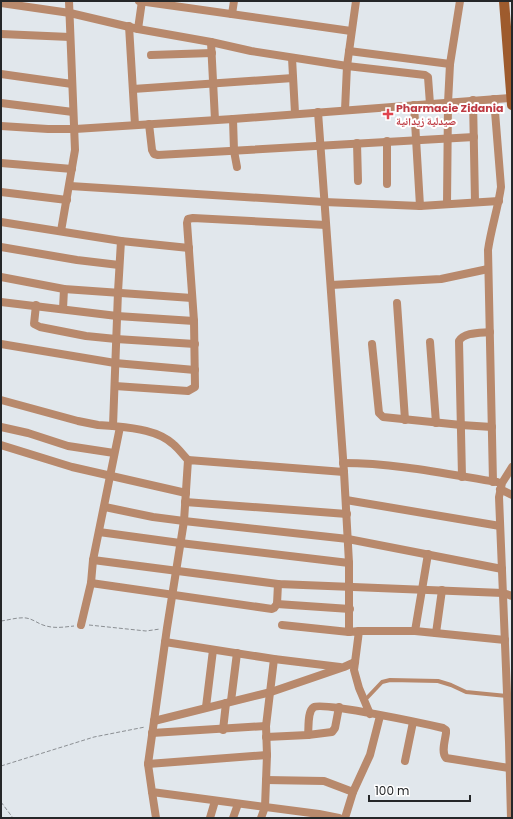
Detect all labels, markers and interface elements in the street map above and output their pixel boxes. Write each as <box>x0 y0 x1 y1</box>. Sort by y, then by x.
place label: Pharmacie Zidania صيدلية زيدانية <box>396 100 503 129</box>
marker: Pharmacie Zidania صيدلية زيدانية <box>383 109 393 119</box>
scale bar <box>369 777 470 803</box>
text: 100 m <box>375 782 409 799</box>

